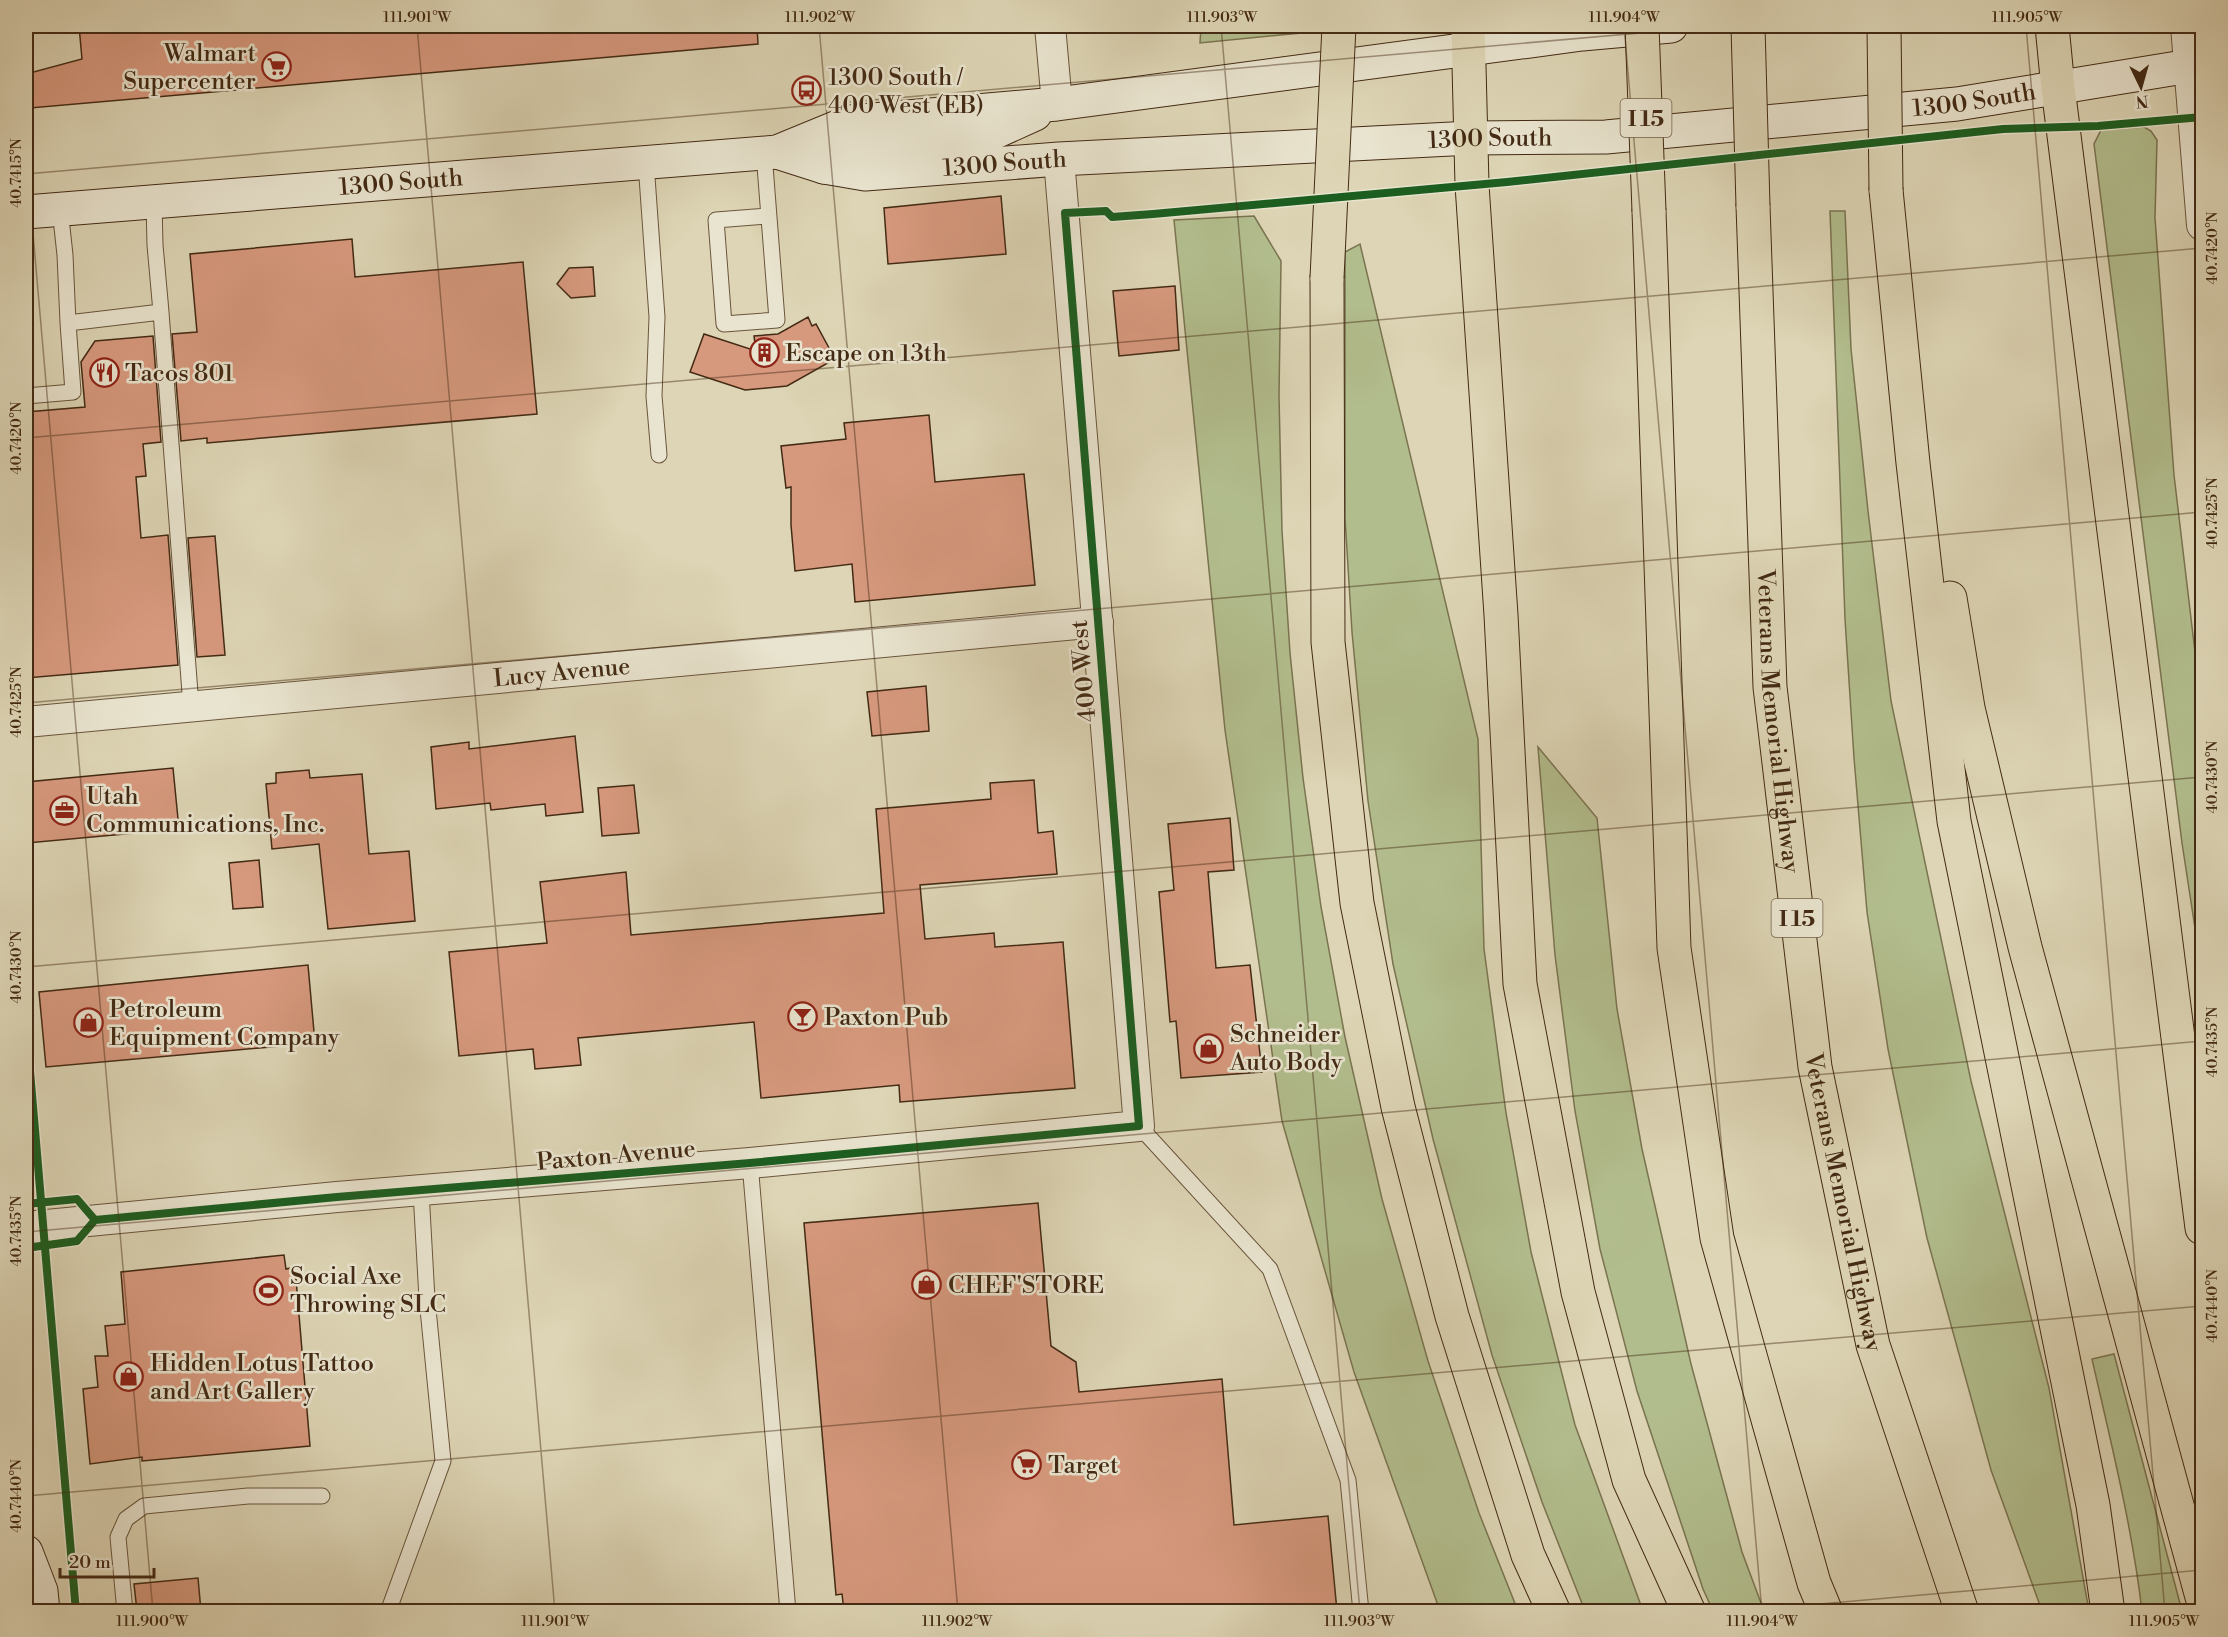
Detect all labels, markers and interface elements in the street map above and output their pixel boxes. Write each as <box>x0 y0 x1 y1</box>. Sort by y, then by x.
text: 111.901°W <box>383 8 451 27</box>
text: 111.902°W <box>785 8 856 27</box>
text: 111.903°W <box>1187 8 1258 27</box>
text: 111.904°W <box>1589 8 1660 27</box>
text: 111.905°W <box>1992 8 2063 27</box>
place label: Walmart Supercenter <box>123 39 257 97</box>
supermarket icon: Walmart Supercenter <box>261 51 293 83</box>
north arrow <box>2111 57 2171 117</box>
place label: 1300 South / 400 West (EB) <box>828 63 984 121</box>
bus stop icon: 1300 South / 400 West (EB) <box>791 75 823 107</box>
street label: 1300 South <box>1911 77 2038 124</box>
text: N <box>2135 90 2149 111</box>
road number: I 15 <box>1620 99 1672 137</box>
street label: 1300 South <box>1427 123 1552 156</box>
text: 40.7415°N <box>7 138 26 208</box>
street label: 1300 South <box>942 145 1068 184</box>
street label: 1300 South <box>338 163 464 203</box>
text: 40.7420°N <box>2203 211 2222 285</box>
building icon: Escape on 13th <box>748 337 780 369</box>
place label: Escape on 13th <box>785 339 947 369</box>
restaurant icon: Tacos 801 <box>88 357 120 389</box>
place label: Tacos 801 <box>125 359 235 389</box>
text: 40.7420°N <box>7 401 26 475</box>
text: 40.7425°N <box>2203 477 2222 549</box>
street label: Veterans Memorial Highway <box>1750 568 1806 875</box>
street label: 400 West <box>1065 618 1103 723</box>
street label: Lucy Avenue <box>492 652 632 694</box>
text: 40.7425°N <box>7 666 26 738</box>
text: 40.7430°N <box>2203 741 2222 813</box>
place label: Utah Communications, Inc. <box>86 782 324 840</box>
office icon: Utah Communications, Inc. <box>49 794 81 826</box>
road number: I 15 <box>1772 899 1822 937</box>
text: 40.7430°N <box>7 931 26 1003</box>
place label: Petroleum Equipment Company <box>109 995 340 1053</box>
bar icon: Paxton Pub <box>787 1001 819 1033</box>
place label: Paxton Pub <box>824 1003 948 1033</box>
text: 40.7435°N <box>2203 1006 2222 1078</box>
shop icon: Petroleum Equipment Company <box>72 1007 104 1039</box>
place label: Schneider Auto Body <box>1229 1020 1343 1078</box>
shop icon: Schneider Auto Body <box>1193 1032 1225 1064</box>
street label: Veterans Memorial Highway <box>1797 1050 1888 1357</box>
street label: Paxton Avenue <box>535 1134 697 1178</box>
text: 40.7435°N <box>7 1195 26 1267</box>
place label: Social Axe Throwing SLC <box>290 1262 446 1320</box>
shop icon: CHEF'STORE <box>911 1269 943 1301</box>
text: 40.7440°N <box>2203 1269 2222 1343</box>
place label: CHEF'STORE <box>948 1271 1104 1301</box>
sports icon: Social Axe Throwing SLC <box>253 1274 285 1306</box>
place label: Hidden Lotus Tattoo and Art Gallery <box>150 1349 374 1407</box>
shop icon: Hidden Lotus Tattoo and Art Gallery <box>113 1361 145 1393</box>
supermarket icon: Target <box>1011 1449 1043 1481</box>
place label: Target <box>1048 1451 1119 1481</box>
text: 40.7440°N <box>7 1459 26 1533</box>
scale bar <box>60 1541 154 1579</box>
text: 20 m <box>69 1551 111 1574</box>
text: 111.900°W <box>116 1612 188 1631</box>
text: 111.901°W <box>521 1612 589 1631</box>
text: 111.902°W <box>922 1612 993 1631</box>
text: 111.903°W <box>1324 1612 1395 1631</box>
text: 111.904°W <box>1727 1612 1798 1631</box>
text: 111.905°W <box>2129 1612 2200 1631</box>

